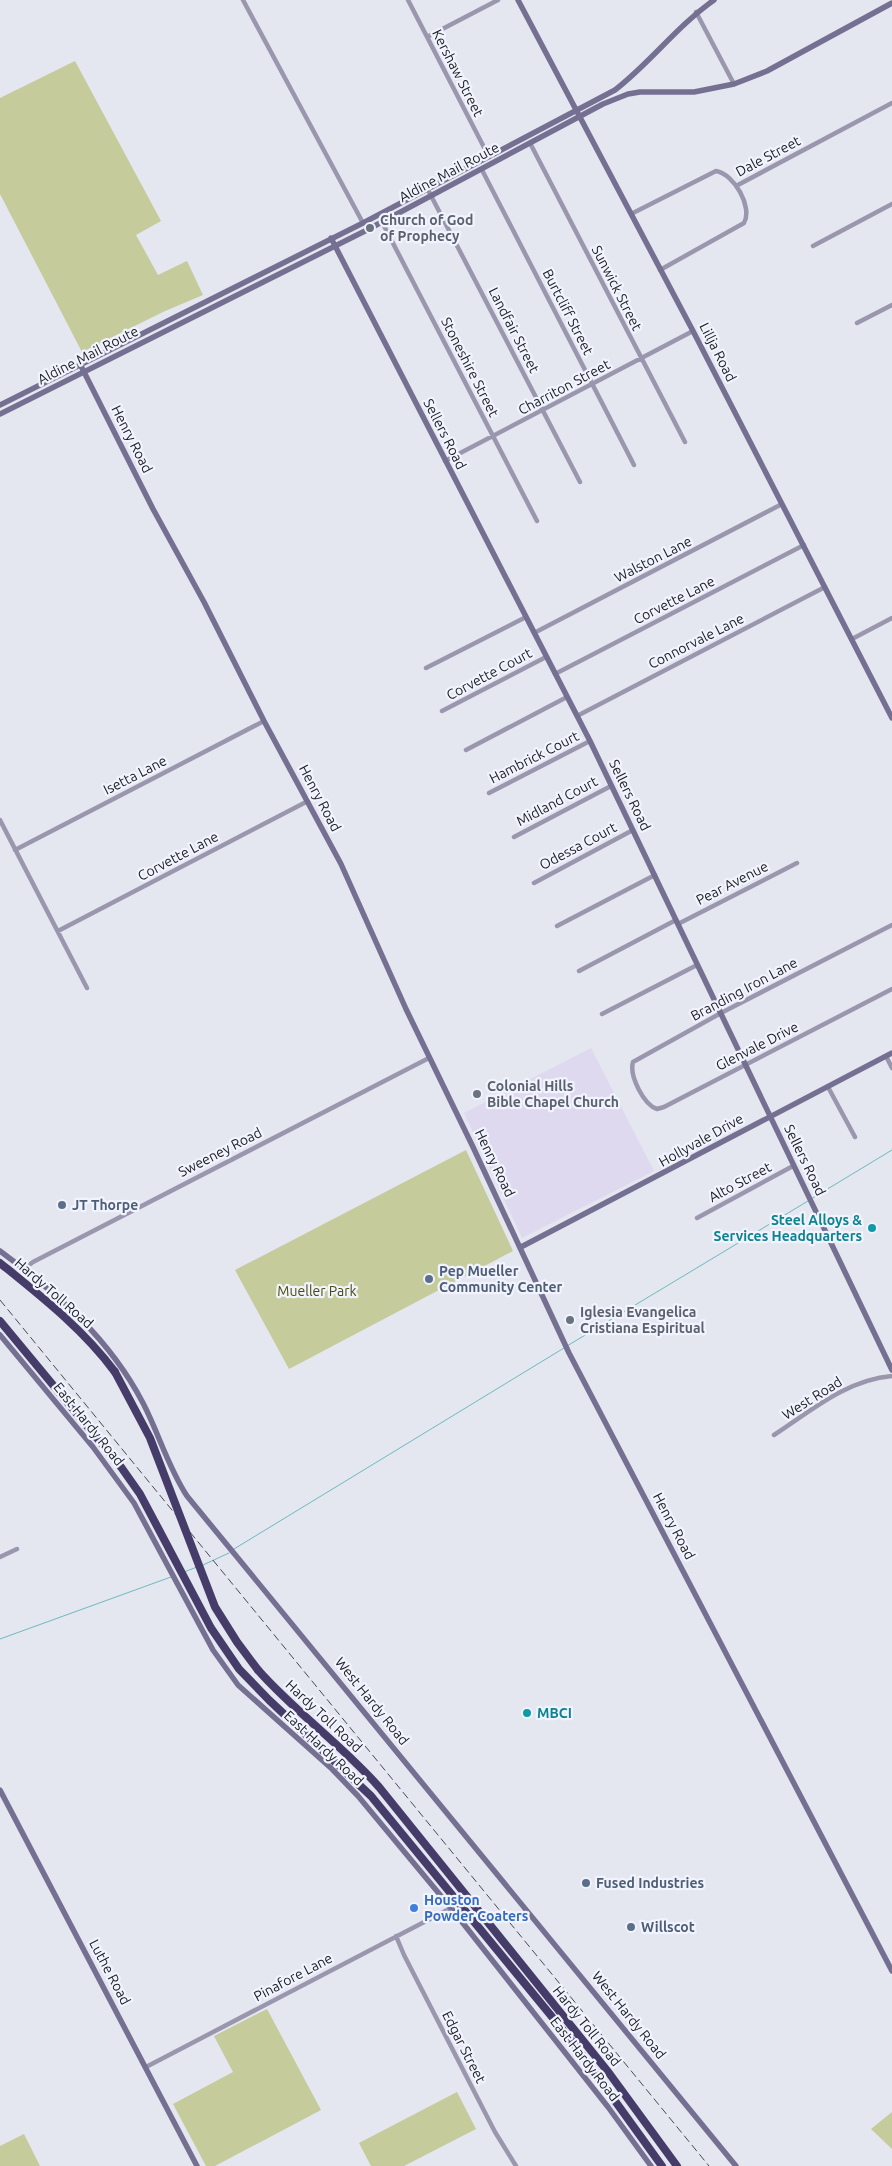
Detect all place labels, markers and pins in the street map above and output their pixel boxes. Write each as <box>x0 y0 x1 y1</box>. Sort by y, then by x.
place label: Church of God of Prophecy <box>380 212 473 244</box>
marker: Church of God of Prophecy <box>364 222 376 234</box>
place label: Colonial Hills Bible Chapel Church <box>487 1078 619 1110</box>
marker: Colonial Hills Bible Chapel Church <box>471 1088 483 1100</box>
place label: JT Thorpe <box>72 1197 138 1213</box>
marker: JT Thorpe <box>56 1199 68 1211</box>
place label: Steel Alloys & Services Headquarters <box>713 1212 862 1244</box>
marker: Steel Alloys & Services Headquarters <box>866 1222 878 1234</box>
place label: Pep Mueller Community Center <box>439 1263 562 1295</box>
marker: Pep Mueller Community Center <box>423 1273 435 1285</box>
place label: Iglesia Evangelica Cristiana Espiritual <box>580 1304 705 1336</box>
marker: Iglesia Evangelica Cristiana Espiritual <box>564 1314 576 1326</box>
place label: MBCI <box>537 1705 572 1721</box>
marker: MBCI <box>521 1707 533 1719</box>
place label: Fused Industries <box>596 1875 705 1891</box>
marker: Fused Industries <box>580 1877 592 1889</box>
place label: Houston Powder Coaters <box>424 1892 529 1924</box>
marker: Houston Powder Coaters <box>408 1902 420 1914</box>
place label: Willscot <box>641 1919 695 1935</box>
marker: Willscot <box>625 1921 637 1933</box>

